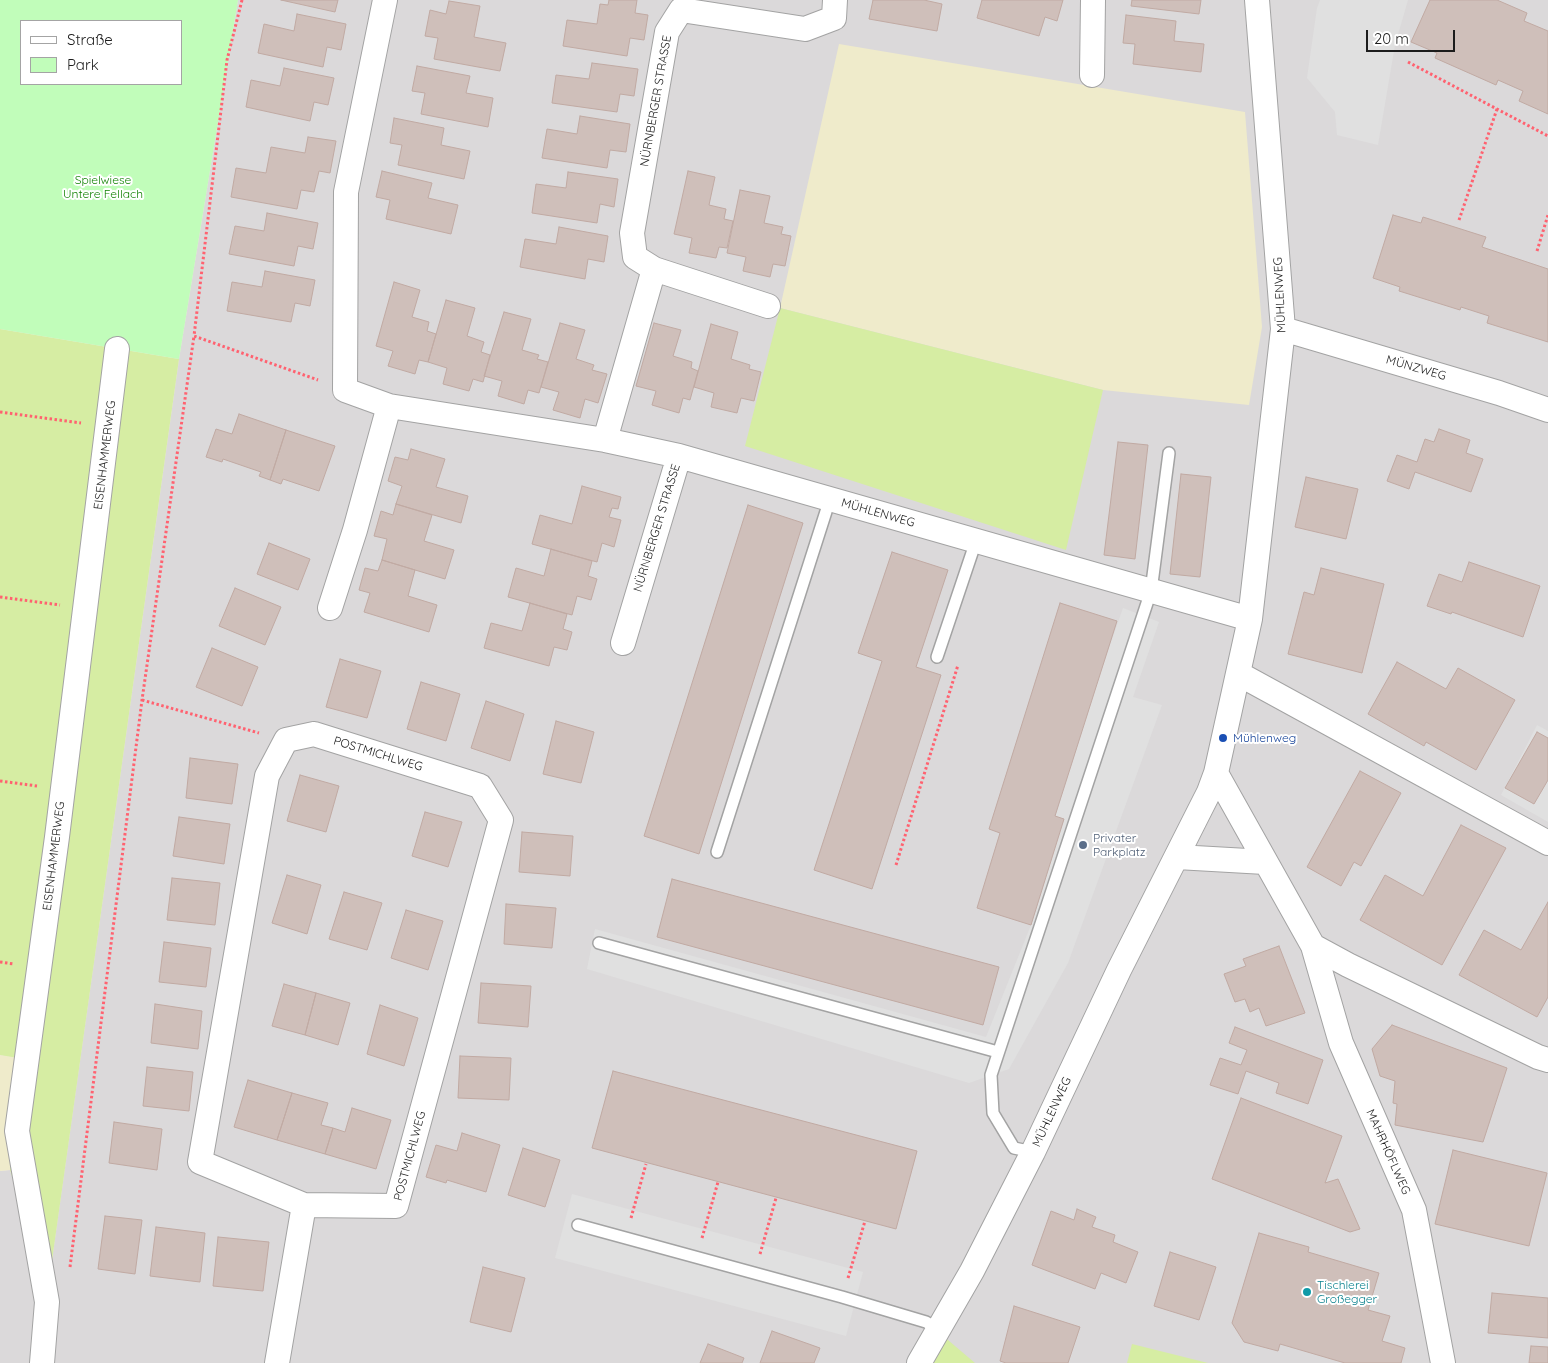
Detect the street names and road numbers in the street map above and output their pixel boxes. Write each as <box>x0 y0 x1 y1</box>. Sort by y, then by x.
street label: NÜRNBERGER STRASSE <box>637 34 675 168</box>
street label: MÜHLENWEG <box>1271 257 1289 333</box>
street label: MÜNZWEG <box>1384 353 1448 383</box>
street label: EISENHAMMERWEG <box>91 400 119 510</box>
street label: NÜRNBERGER STRASSE <box>631 462 683 594</box>
street label: MÜHLENWEG <box>840 496 916 530</box>
street label: POSTMICHLWEG <box>332 734 424 774</box>
street label: EISENHAMMERWEG <box>40 801 68 911</box>
street label: MÜHLENWEG <box>1029 1075 1075 1149</box>
street label: MAHRHÖFLWEG <box>1363 1107 1413 1197</box>
street label: POSTMICHLWEG <box>391 1109 429 1203</box>

